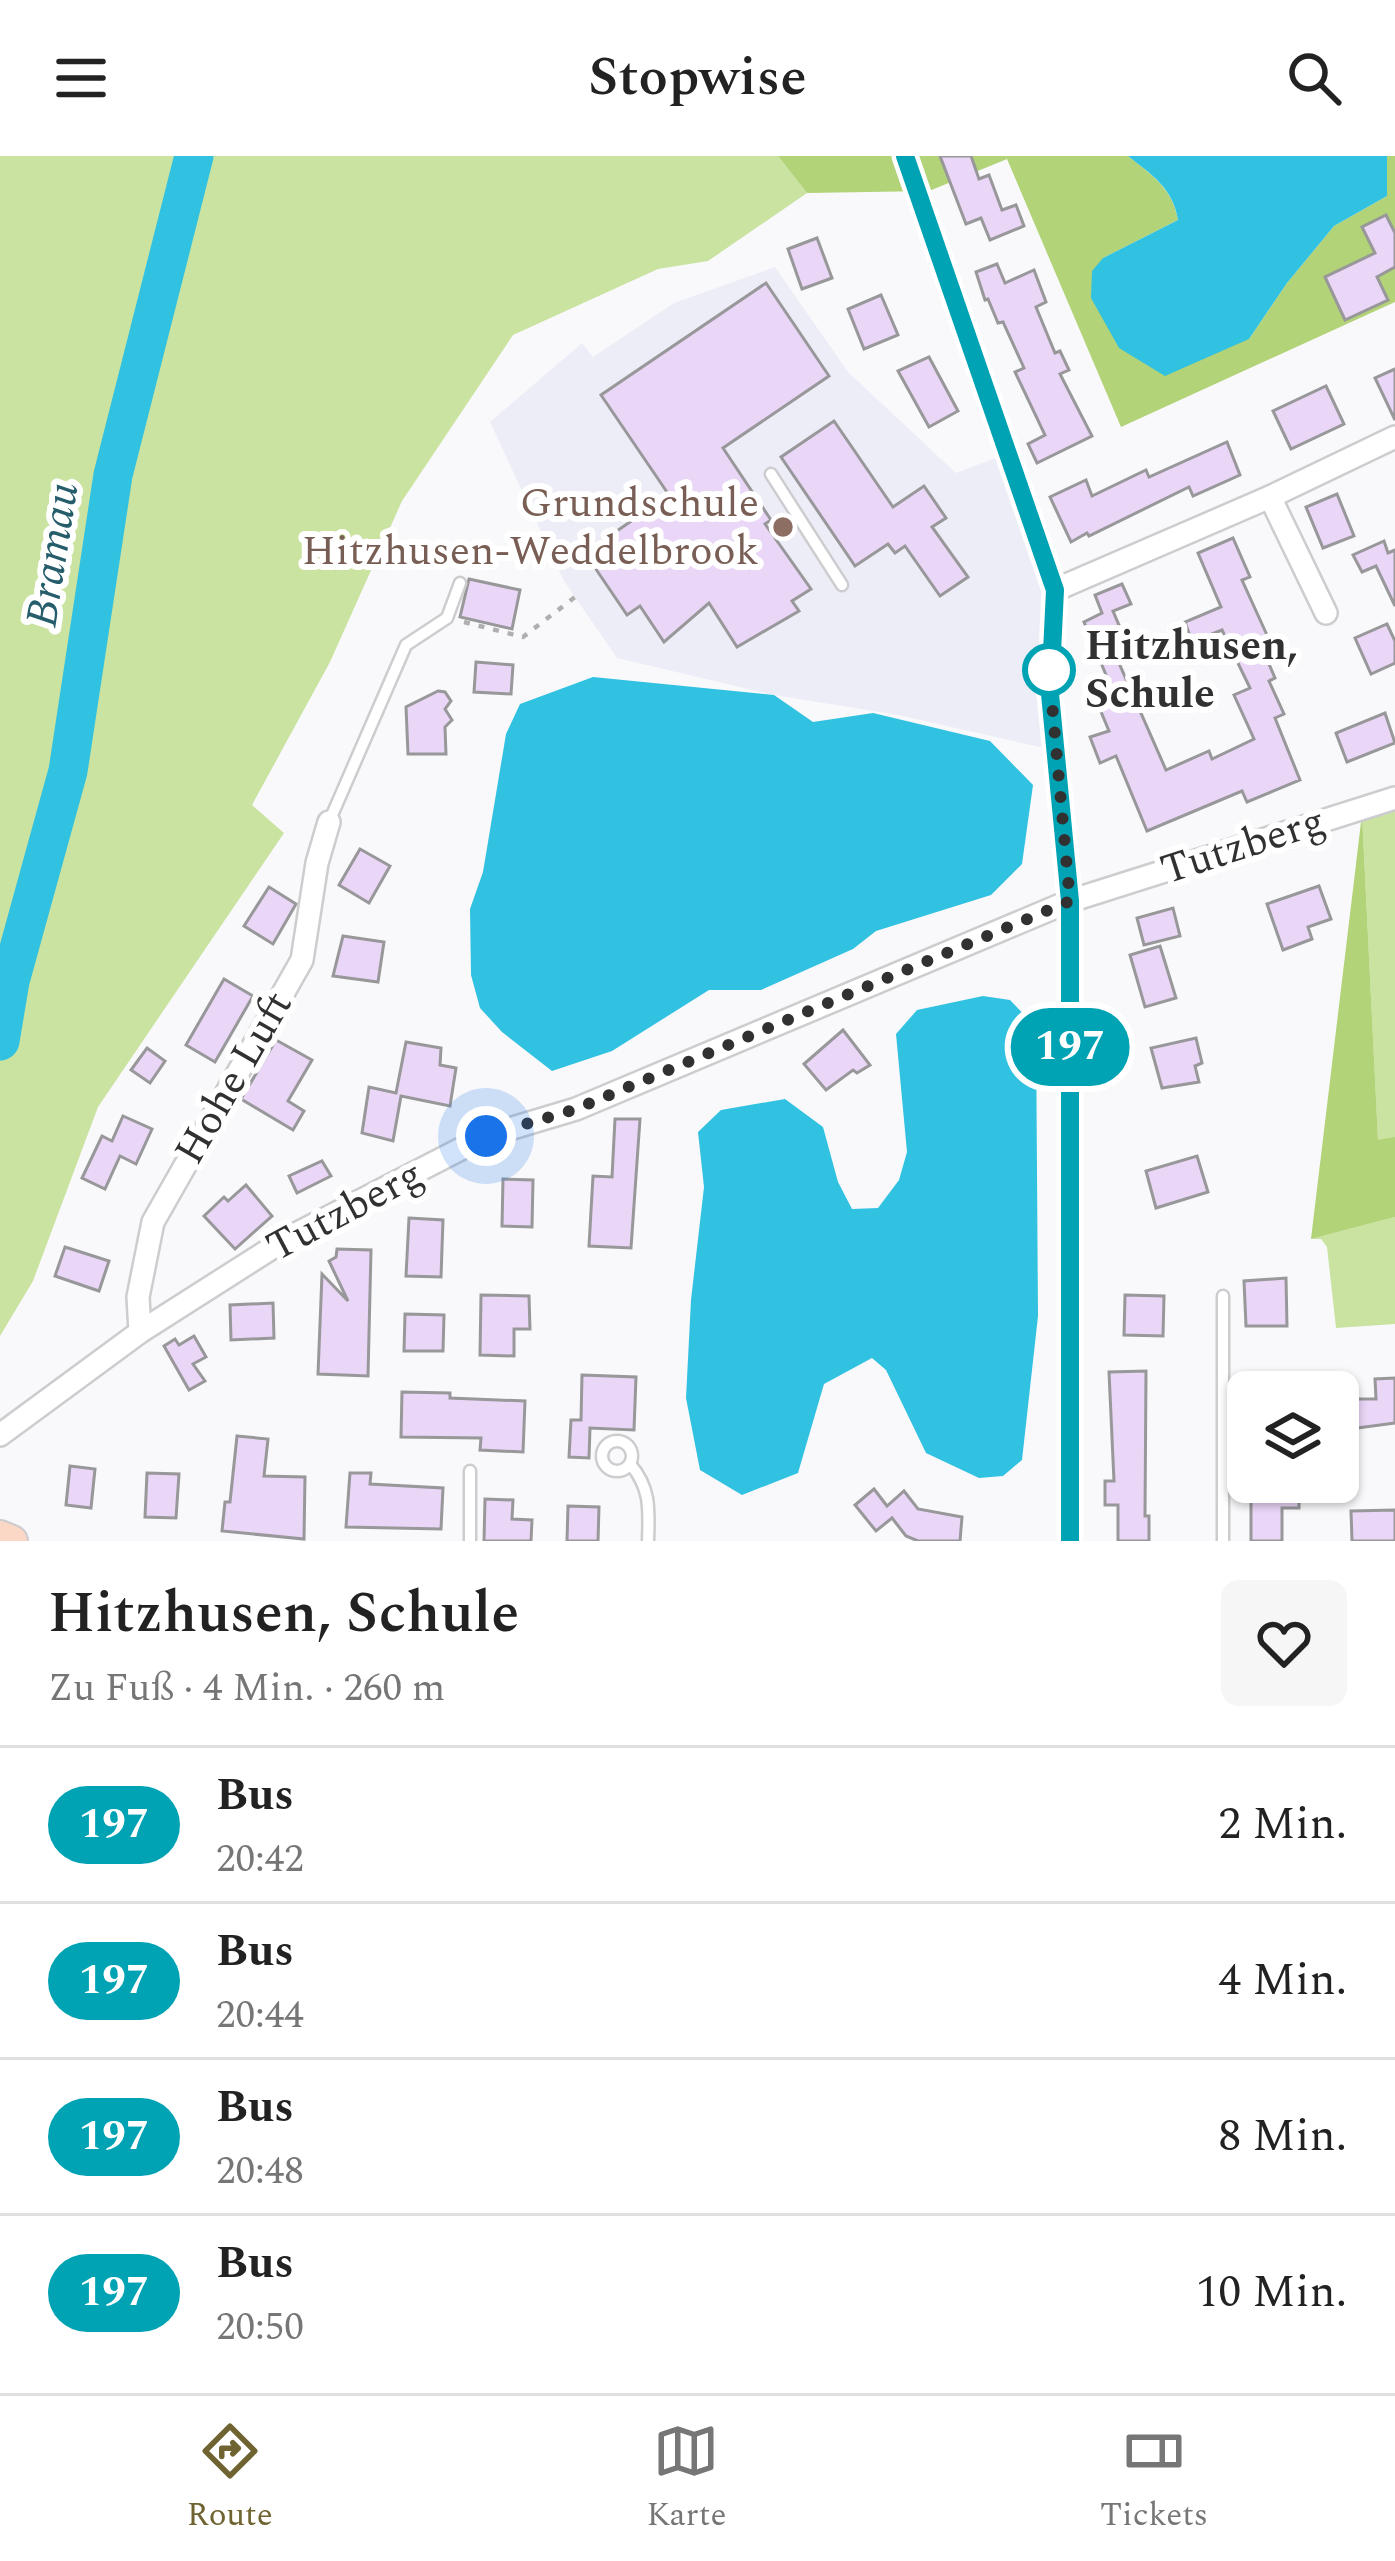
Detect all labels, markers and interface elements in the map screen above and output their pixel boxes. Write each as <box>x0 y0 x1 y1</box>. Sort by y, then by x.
text: Stopwise <box>588 37 807 119</box>
icon: menu <box>48 45 114 111</box>
icon: search <box>1281 45 1347 111</box>
place label: Grundschule Hitzhusen-Weddelbrook <box>302 472 759 583</box>
water label: Bramau <box>8 478 98 632</box>
marker: Grundschule Hitzhusen-Weddelbrook <box>770 514 796 540</box>
place label: Hitzhusen, Schule <box>1085 615 1298 726</box>
marker: Hitzhusen, Schule <box>1024 645 1074 695</box>
street label: Tutzberg <box>1153 790 1333 902</box>
street label: Hohe Luft <box>159 979 309 1177</box>
line badge: 197 <box>1001 1008 1139 1086</box>
text: 197 <box>1035 1015 1105 1078</box>
your location <box>456 1106 516 1166</box>
street label: Tutzberg <box>255 1143 435 1279</box>
map controls <box>1227 1371 1359 1503</box>
button: layers <box>1227 1371 1359 1503</box>
text: Hitzhusen, Schule <box>48 1571 519 1657</box>
button: heart <box>1221 1580 1347 1706</box>
text: Zu Fuß · 4 Min. · 260 m <box>48 1659 445 1718</box>
text: Bus <box>216 1761 294 1830</box>
text: 2 Min. <box>1219 1790 1347 1859</box>
text: 197 <box>79 1793 149 1856</box>
text: 20:42 <box>216 1830 304 1889</box>
text: Bus <box>216 1917 294 1986</box>
text: 4 Min. <box>1219 1946 1347 2015</box>
text: 197 <box>79 1949 149 2012</box>
text: 20:44 <box>216 1986 304 2045</box>
text: Bus <box>216 2073 294 2142</box>
text: 8 Min. <box>1219 2102 1347 2171</box>
text: 197 <box>79 2105 149 2168</box>
text: 20:48 <box>216 2142 304 2201</box>
text: Bus <box>216 2229 294 2298</box>
text: 10 Min. <box>1196 2258 1347 2327</box>
text: 197 <box>79 2261 149 2324</box>
text: 20:50 <box>216 2298 304 2357</box>
tab: Route <box>187 2418 273 2540</box>
tab: Karte <box>646 2418 726 2540</box>
tab: Tickets <box>1100 2418 1208 2540</box>

